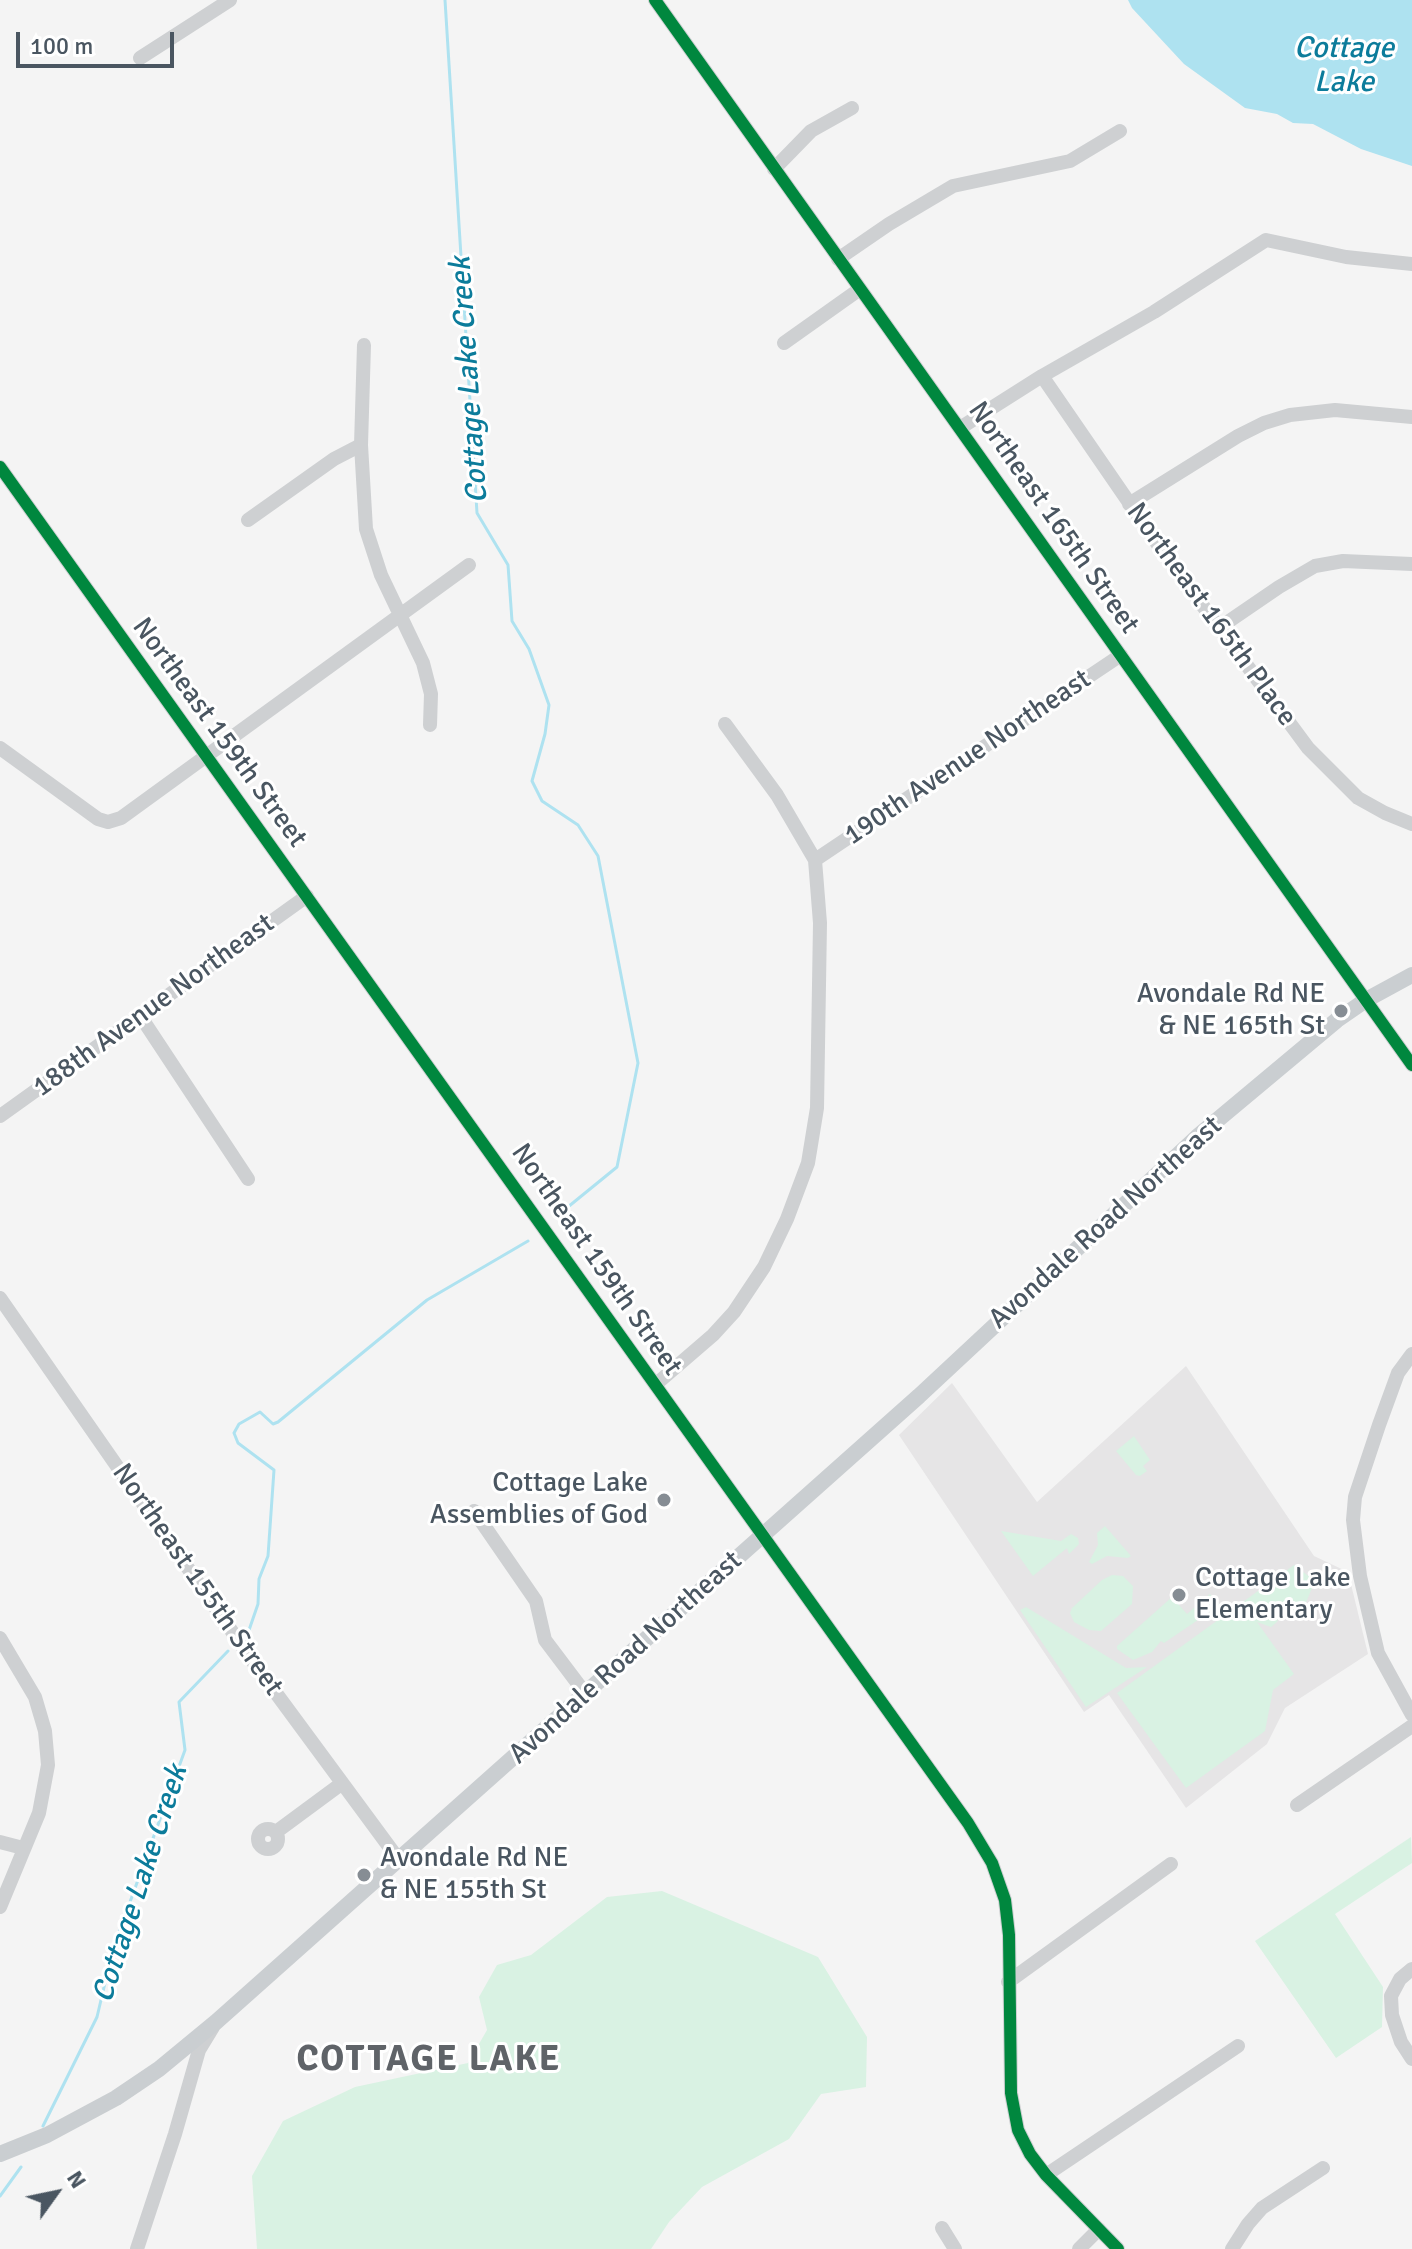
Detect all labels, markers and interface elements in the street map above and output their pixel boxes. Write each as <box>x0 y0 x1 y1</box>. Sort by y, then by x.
scale bar <box>20 16 178 66</box>
text: 100 m <box>30 31 93 61</box>
water label: Cottage Lake <box>1294 31 1394 102</box>
water label: Cottage Lake Creek <box>443 255 497 505</box>
street label: Northeast 165th Street <box>960 396 1146 640</box>
street label: Northeast 165th Place <box>1119 497 1303 733</box>
street label: Northeast 159th Street <box>124 612 314 854</box>
street label: 190th Avenue Northeast <box>838 663 1098 853</box>
street label: 188th Avenue Northeast <box>27 907 281 1105</box>
place label: Avondale Rd NE & NE 165th St <box>1137 978 1325 1044</box>
marker: Avondale Rd NE & NE 165th St <box>1332 1002 1350 1020</box>
street label: Avondale Road Northeast <box>983 1110 1229 1336</box>
street label: Northeast 159th Street <box>503 1138 689 1382</box>
street label: Northeast 155th Street <box>104 1458 290 1702</box>
place label: Cottage Lake Assemblies of God <box>430 1467 648 1533</box>
marker: Cottage Lake Assemblies of God <box>655 1491 673 1509</box>
street label: Avondale Road Northeast <box>503 1545 749 1771</box>
place label: Cottage Lake Elementary <box>1195 1562 1351 1628</box>
marker: Cottage Lake Elementary <box>1170 1586 1188 1604</box>
water label: Cottage Lake Creek <box>86 1761 196 2007</box>
place label: Avondale Rd NE & NE 155th St <box>380 1842 568 1908</box>
marker: Avondale Rd NE & NE 155th St <box>355 1866 373 1884</box>
district label: COTTAGE LAKE <box>297 2039 561 2083</box>
north arrow <box>16 2153 96 2233</box>
text: N <box>61 2166 92 2193</box>

